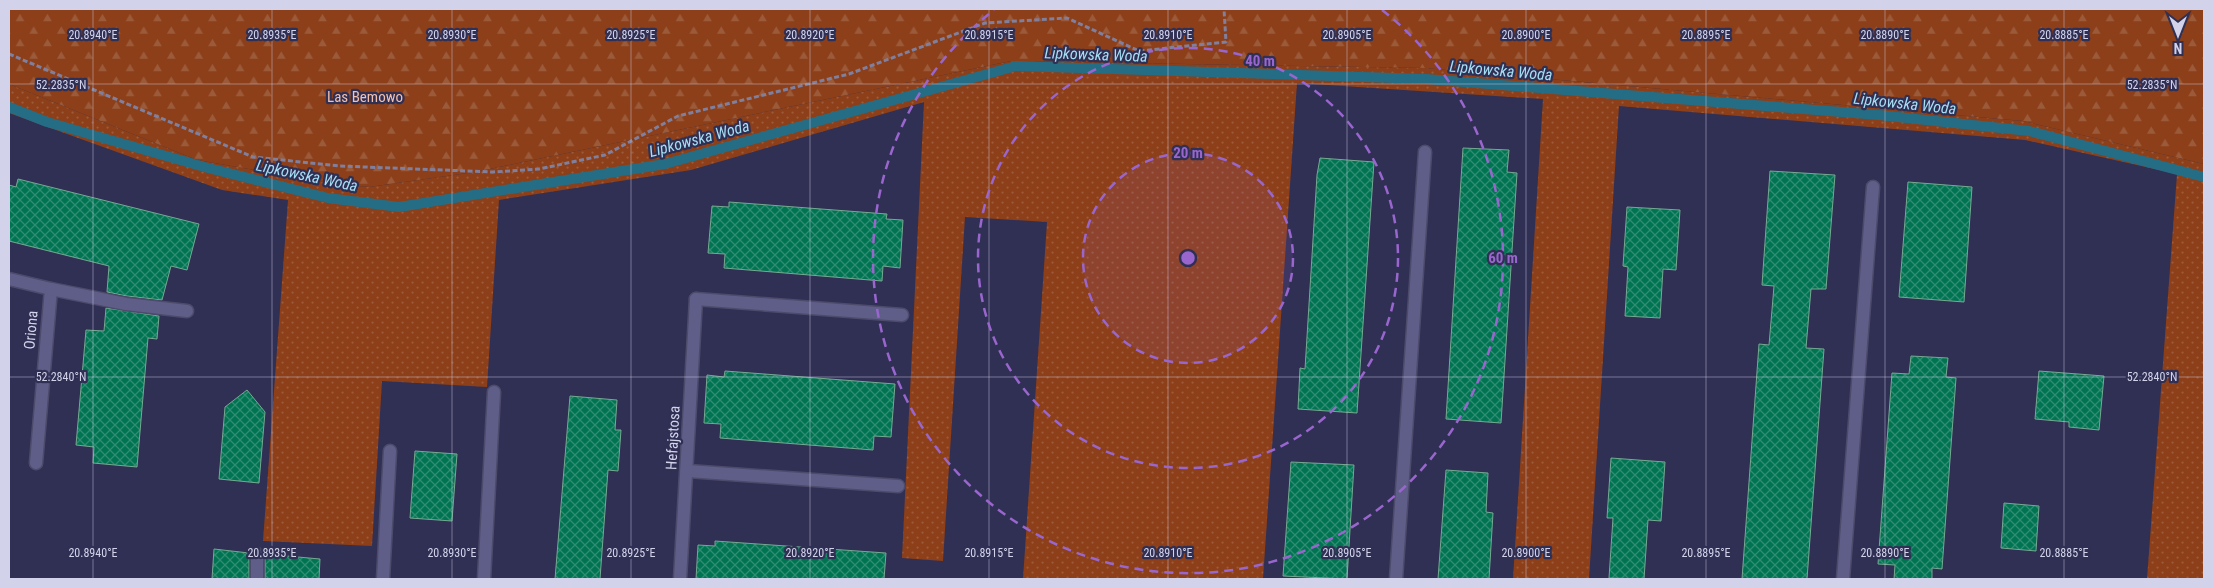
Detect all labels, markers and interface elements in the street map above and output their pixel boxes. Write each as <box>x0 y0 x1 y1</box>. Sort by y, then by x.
north arrow <box>2153 10 2203 60</box>
text: 20.8940°E <box>68 28 118 42</box>
text: 20.8935°E <box>247 28 297 42</box>
text: 20.8930°E <box>427 28 477 42</box>
text: 20.8925°E <box>606 28 656 42</box>
text: 20.8920°E <box>785 28 835 42</box>
text: 20.8915°E <box>964 28 1014 42</box>
text: 20.8910°E <box>1143 28 1193 42</box>
text: 20.8905°E <box>1322 28 1372 42</box>
text: 20.8900°E <box>1501 28 1551 42</box>
text: 20.8895°E <box>1681 28 1731 42</box>
text: 20.8890°E <box>1860 28 1910 42</box>
text: 20.8885°E <box>2039 28 2089 42</box>
text: N <box>2174 40 2182 56</box>
water label: Lipkowska Woda <box>1044 43 1148 66</box>
text: 40 m <box>1245 52 1275 70</box>
water label: Lipkowska Woda <box>1449 57 1553 84</box>
text: 52.2835°N <box>36 78 86 92</box>
text: 52.2835°N <box>2127 78 2177 92</box>
park label: Las Bemowo <box>327 88 403 106</box>
water label: Lipkowska Woda <box>1853 89 1957 118</box>
water label: Lipkowska Woda <box>647 116 751 161</box>
text: 20 m <box>1173 144 1203 162</box>
water label: Lipkowska Woda <box>254 155 359 196</box>
centre of rings <box>1179 249 1197 267</box>
text: 60 m <box>1488 249 1518 267</box>
street label: Oriona <box>20 310 42 350</box>
text: 52.2840°N <box>36 370 86 384</box>
text: 52.2840°N <box>2127 370 2177 384</box>
street label: Hefajstosa <box>662 405 684 471</box>
text: 20.8940°E <box>68 546 118 560</box>
text: 20.8935°E <box>247 546 297 560</box>
text: 20.8930°E <box>427 546 477 560</box>
text: 20.8925°E <box>606 546 656 560</box>
text: 20.8920°E <box>785 546 835 560</box>
text: 20.8915°E <box>964 546 1014 560</box>
text: 20.8910°E <box>1143 546 1193 560</box>
text: 20.8905°E <box>1322 546 1372 560</box>
text: 20.8900°E <box>1501 546 1551 560</box>
text: 20.8895°E <box>1681 546 1731 560</box>
text: 20.8890°E <box>1860 546 1910 560</box>
text: 20.8885°E <box>2039 546 2089 560</box>

